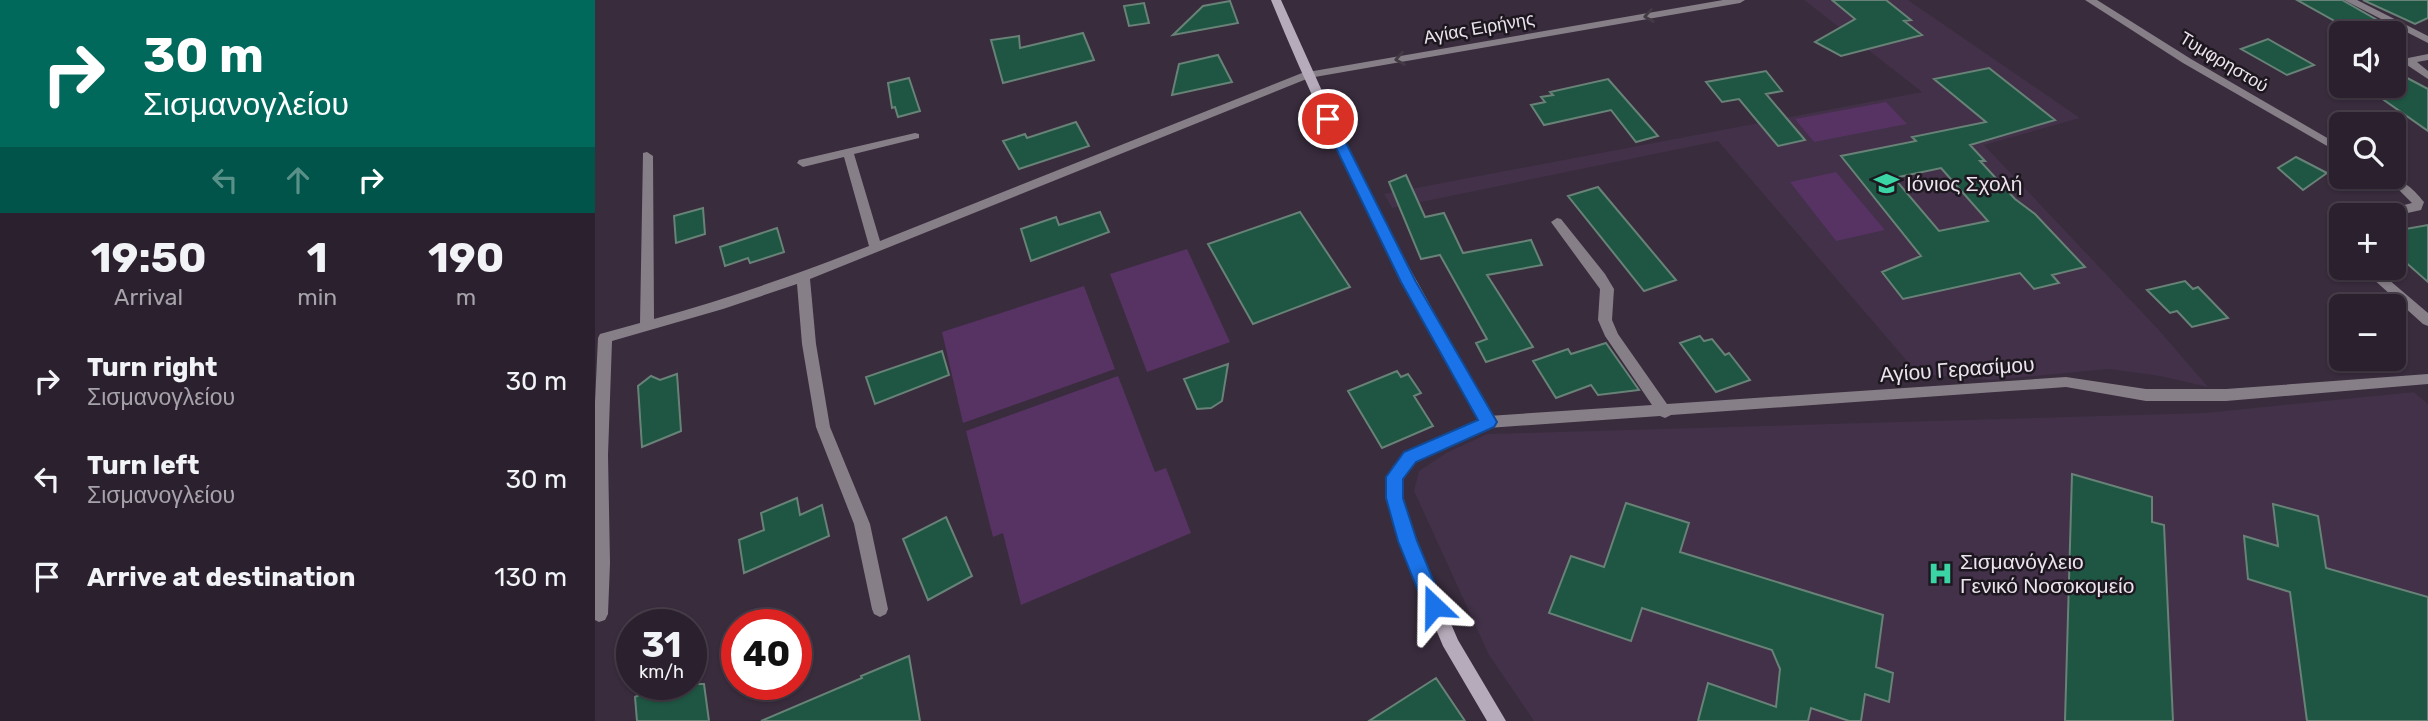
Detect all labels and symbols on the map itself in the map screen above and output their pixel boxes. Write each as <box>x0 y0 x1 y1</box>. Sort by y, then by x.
street label: Αγίας Ειρήνης <box>1422 7 1536 49</box>
one-way arrow <box>1643 8 1655 23</box>
street label: Τυμφρηστού <box>2176 27 2272 97</box>
one-way arrow <box>1394 51 1406 66</box>
pin <box>1298 89 1358 149</box>
school or university icon: Ιόνιος Σχολή <box>1872 169 1900 197</box>
place label: Ιόνιος Σχολή <box>1906 171 2023 196</box>
street label: Αγίου Γερασίμου <box>1879 351 2035 387</box>
place label: Σισμανόγλειο Γενικό Νοσοκομείο <box>1960 549 2134 598</box>
hospital icon: Σισμανόγλειο Γενικό Νοσοκομείο <box>1926 559 1954 587</box>
position arrow <box>1397 569 1471 643</box>
speed limit sign: 40 <box>721 609 812 700</box>

